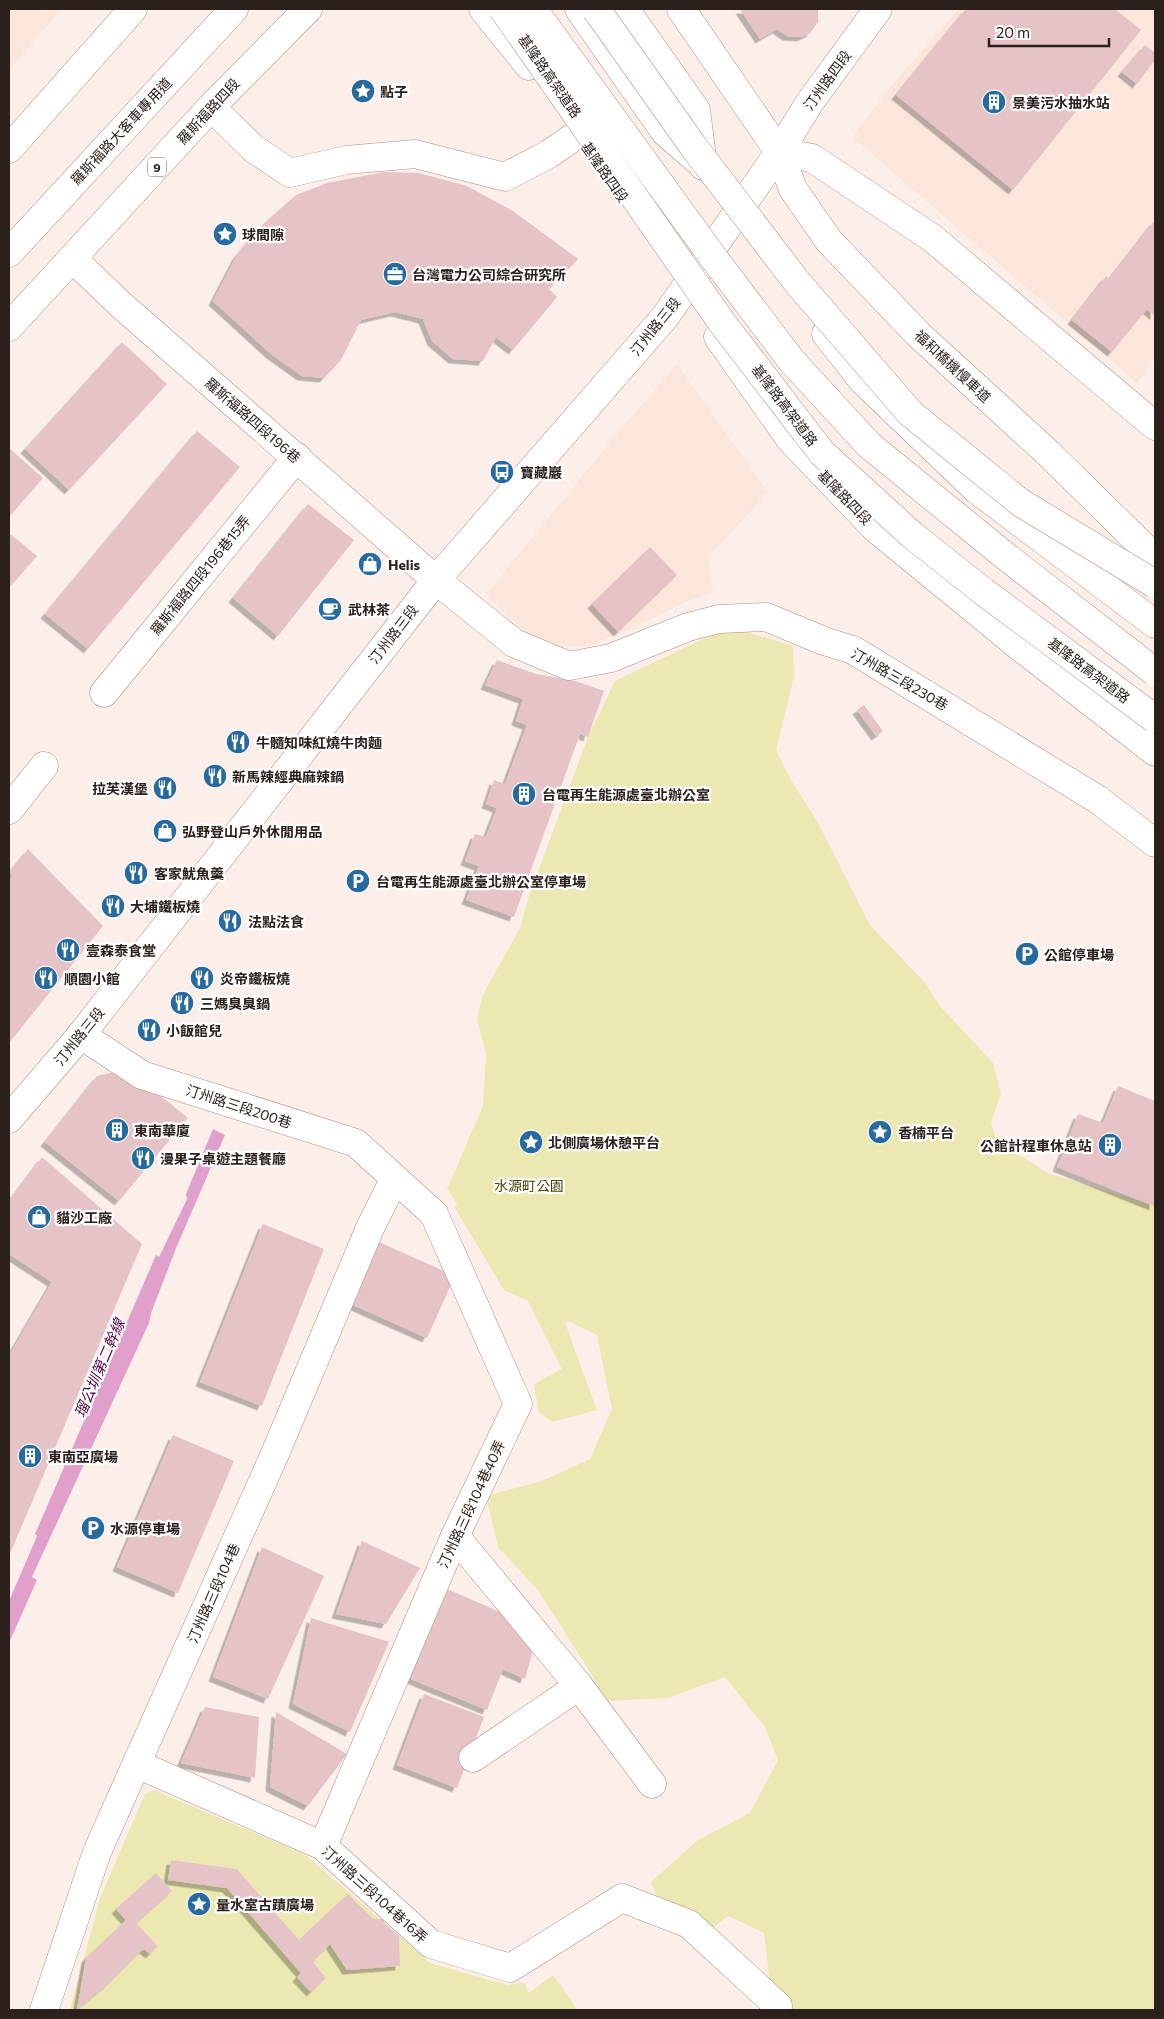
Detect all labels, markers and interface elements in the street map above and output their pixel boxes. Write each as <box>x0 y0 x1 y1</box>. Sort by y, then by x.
scale bar <box>989 15 1109 47</box>
text: 20 m <box>996 23 1030 41</box>
street label: 基隆路高架道路 <box>515 31 585 121</box>
street label: 汀州路四段 <box>800 47 854 113</box>
street label: 羅斯福路大客車專用道 <box>67 74 175 188</box>
street label: 羅斯福路四段 <box>173 74 243 148</box>
place icon: 點子 <box>350 78 376 104</box>
place label: 點子 <box>380 83 408 100</box>
building icon: 景美污水抽水站 <box>981 89 1007 115</box>
place label: 景美污水抽水站 <box>1012 94 1110 111</box>
street label: 基隆路四段 <box>578 138 632 206</box>
road number: 9 <box>148 158 166 176</box>
place icon: 球間隙 <box>212 221 238 247</box>
place label: 球間隙 <box>242 226 284 243</box>
office icon: 台灣電力公司綜合研究所 <box>382 261 408 287</box>
place label: 台灣電力公司綜合研究所 <box>412 266 566 283</box>
street label: 汀州路三段 <box>626 293 684 359</box>
street label: 福和橋機慢車道 <box>911 326 995 406</box>
street label: 基隆路高架道路 <box>749 361 821 449</box>
street label: 羅斯福路四段196巷 <box>202 374 304 466</box>
bus stop icon: 寶藏巖 <box>489 459 515 485</box>
place label: 寶藏巖 <box>520 464 562 481</box>
street label: 基隆路四段 <box>815 466 875 528</box>
street label: 羅斯福路四段196巷15弄 <box>147 512 253 638</box>
shop icon: Helis <box>357 551 383 577</box>
place label: Helis <box>388 556 421 573</box>
cafe icon: 武林茶 <box>317 596 343 622</box>
place label: 武林茶 <box>348 601 390 618</box>
street label: 汀州路三段 <box>365 601 421 667</box>
street label: 基隆路高架道路 <box>1045 634 1133 706</box>
street label: 汀州路三段230巷 <box>849 644 951 714</box>
restaurant icon: 牛髓知味紅燒牛肉麵 <box>225 729 251 755</box>
place label: 牛髓知味紅燒牛肉麵 <box>256 734 382 751</box>
restaurant icon: 新馬辣經典麻辣鍋 <box>202 763 228 789</box>
place label: 新馬辣經典麻辣鍋 <box>232 768 344 785</box>
restaurant icon: 拉芙漢堡 <box>152 775 178 801</box>
place label: 拉芙漢堡 <box>92 780 148 797</box>
building icon: 台電再生能源處臺北辦公室 <box>511 781 537 807</box>
place label: 台電再生能源處臺北辦公室 <box>542 786 710 803</box>
shop icon: 弘野登山戶外休閒用品 <box>152 818 178 844</box>
place label: 弘野登山戶外休閒用品 <box>182 823 322 840</box>
restaurant icon: 客家魷魚羹 <box>123 860 149 886</box>
place label: 客家魷魚羹 <box>154 865 224 882</box>
parking icon: 台電再生能源處臺北辦公室停車場 <box>345 868 371 894</box>
place label: 台電再生能源處臺北辦公室停車場 <box>376 873 586 890</box>
restaurant icon: 大埔鐵板燒 <box>100 893 126 919</box>
place label: 大埔鐵板燒 <box>130 898 200 915</box>
restaurant icon: 法點法食 <box>217 908 243 934</box>
place label: 法點法食 <box>248 913 304 930</box>
restaurant icon: 壹森泰食堂 <box>55 937 81 963</box>
parking icon: 公館停車場 <box>1014 941 1040 967</box>
place label: 壹森泰食堂 <box>86 942 156 959</box>
place label: 公館停車場 <box>1044 946 1114 963</box>
restaurant icon: 順園小館 <box>33 965 59 991</box>
restaurant icon: 炎帝鐵板燒 <box>189 965 215 991</box>
place label: 順園小館 <box>64 970 120 987</box>
place label: 炎帝鐵板燒 <box>220 970 290 987</box>
restaurant icon: 三媽臭臭鍋 <box>169 990 195 1016</box>
place label: 三媽臭臭鍋 <box>200 995 270 1012</box>
street label: 汀州路三段 <box>50 1003 108 1069</box>
restaurant icon: 小飯館兒 <box>136 1017 162 1043</box>
place label: 小飯館兒 <box>166 1022 222 1039</box>
street label: 汀州路三段200巷 <box>184 1081 294 1131</box>
building icon: 東南華廈 <box>104 1117 130 1143</box>
place icon: 香楠平台 <box>867 1119 893 1145</box>
place label: 東南華廈 <box>134 1122 190 1139</box>
place label: 香楠平台 <box>898 1124 954 1141</box>
place icon: 北側廣場休憩平台 <box>518 1129 544 1155</box>
building icon: 公館計程車休息站 <box>1097 1132 1123 1158</box>
place label: 北側廣場休憩平台 <box>548 1134 660 1151</box>
place label: 公館計程車休息站 <box>980 1137 1092 1154</box>
restaurant icon: 漫果子桌遊主題餐廳 <box>130 1145 156 1171</box>
place label: 漫果子桌遊主題餐廳 <box>160 1150 286 1167</box>
park label: 水源町公園 <box>494 1177 564 1194</box>
shop icon: 貓沙工廠 <box>26 1204 52 1230</box>
place label: 貓沙工廠 <box>56 1209 112 1226</box>
water label: 瑠公圳第二幹線 <box>70 1314 129 1420</box>
street label: 汀州路三段104巷40弄 <box>434 1437 508 1571</box>
building icon: 東南亞廣場 <box>17 1443 43 1469</box>
place label: 東南亞廣場 <box>48 1448 118 1465</box>
parking icon: 水源停車場 <box>80 1515 106 1541</box>
place label: 水源停車場 <box>110 1520 180 1537</box>
street label: 汀州路三段104巷 <box>183 1540 243 1646</box>
street label: 汀州路三段104巷16弄 <box>319 1842 431 1946</box>
place icon: 量水室古蹟廣場 <box>186 1891 212 1917</box>
place label: 量水室古蹟廣場 <box>216 1896 314 1913</box>

